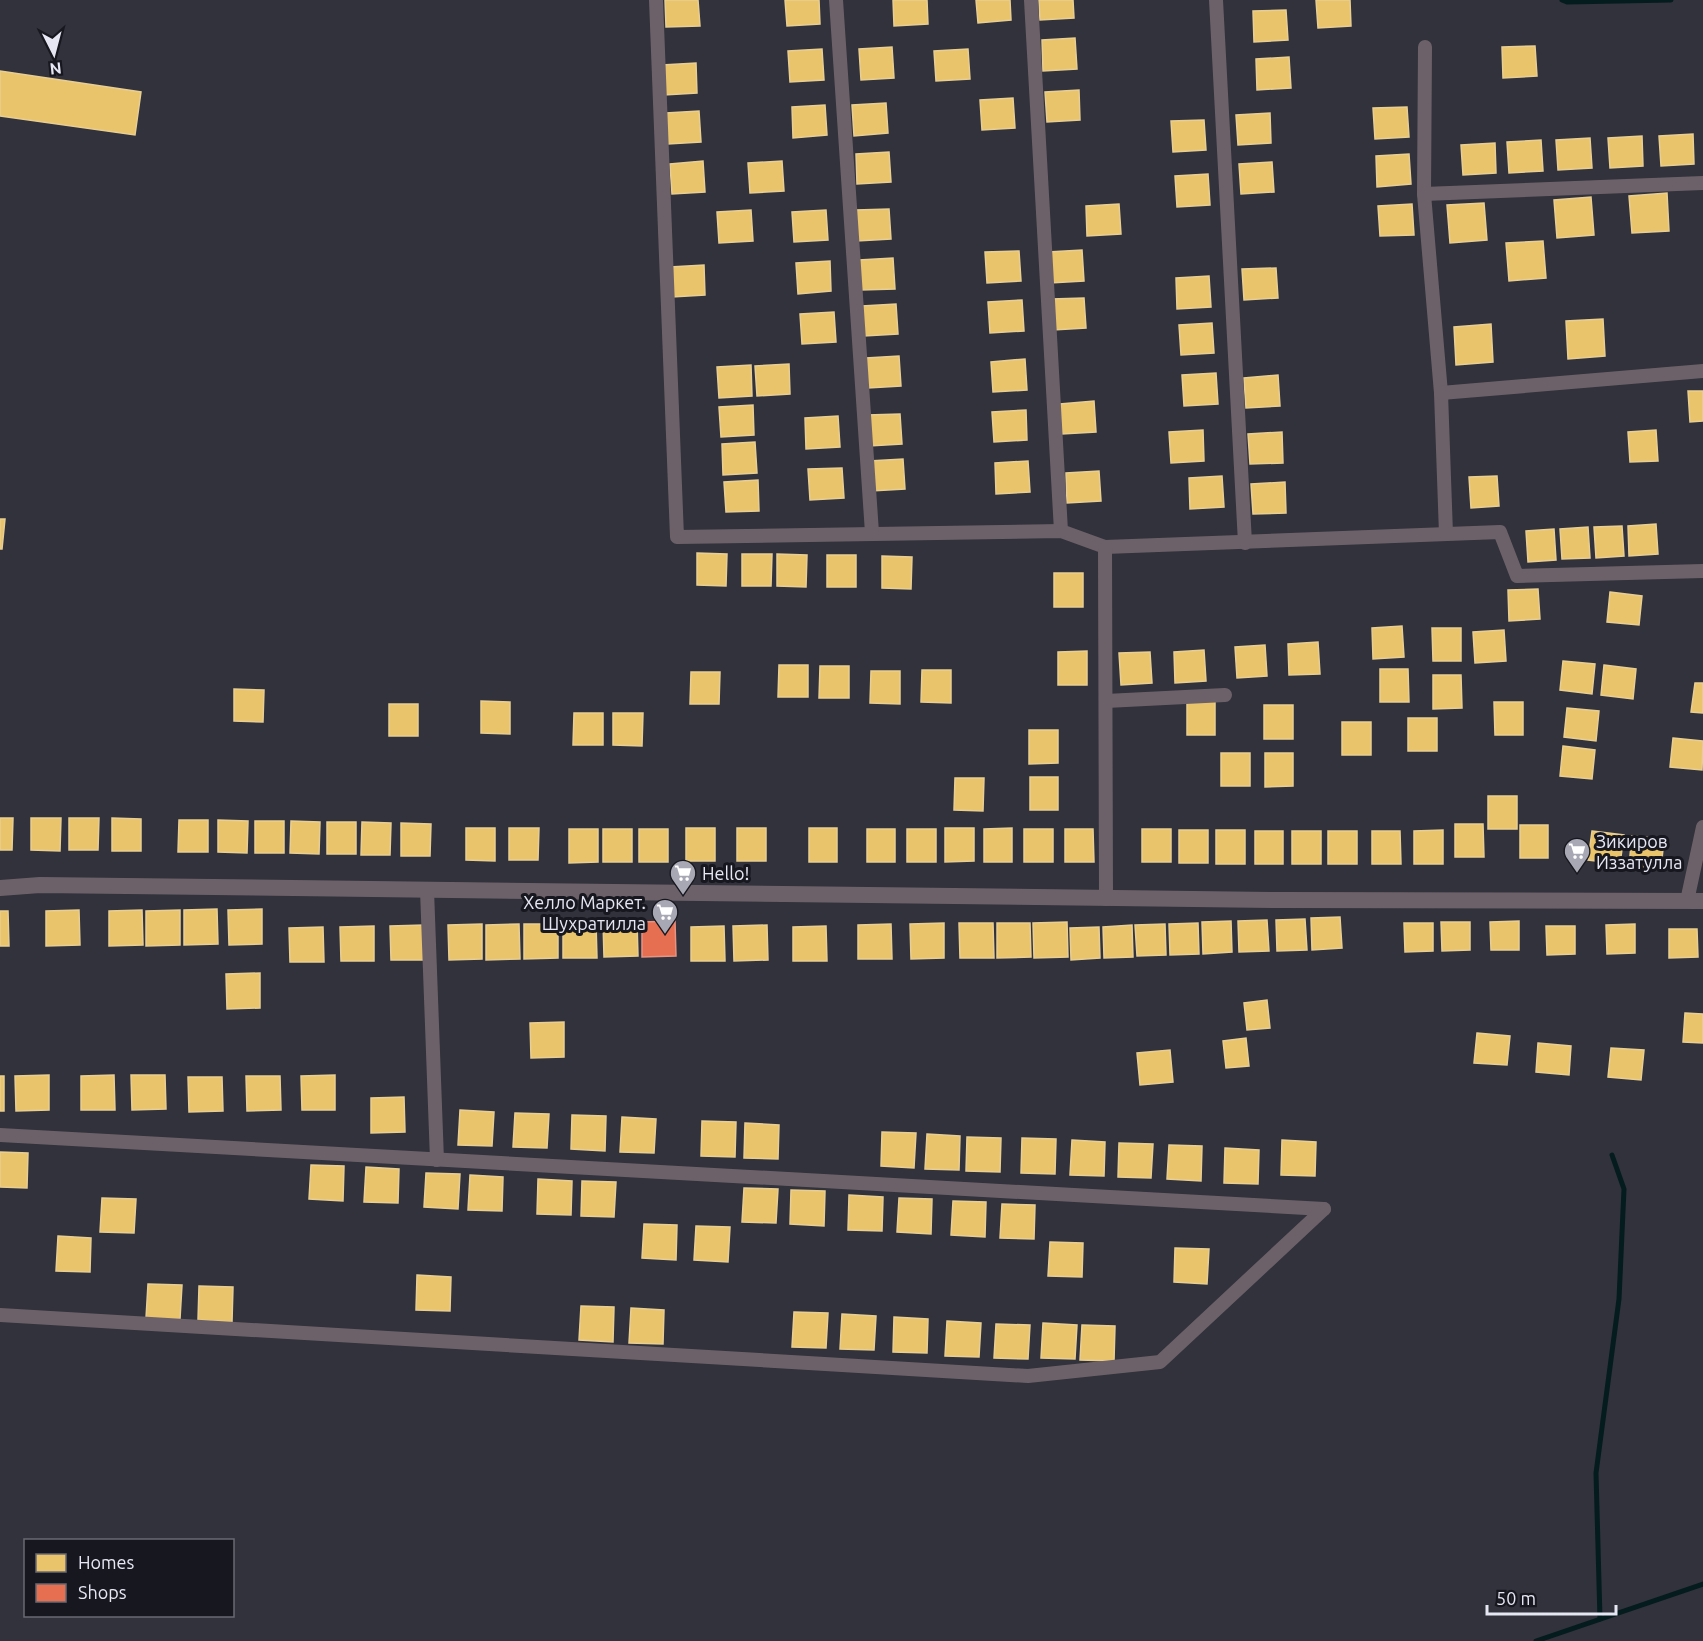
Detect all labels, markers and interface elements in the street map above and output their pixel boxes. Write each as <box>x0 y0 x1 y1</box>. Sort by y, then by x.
north arrow <box>24 24 84 84</box>
text: N <box>49 59 62 78</box>
place label: Зикиров Иззатулла <box>1596 831 1682 872</box>
supermarket icon: Зикиров Иззатулла <box>1562 836 1592 874</box>
supermarket icon: Hello! <box>668 858 698 896</box>
place label: Hello! <box>702 863 749 883</box>
place label: Хелло Маркет. Шухратилла <box>523 892 646 933</box>
supermarket icon: Хелло Маркет. Шухратилла <box>650 897 680 935</box>
legend <box>24 1539 234 1617</box>
text: Homes <box>78 1552 135 1572</box>
scale bar <box>1487 1578 1616 1616</box>
text: Shops <box>78 1582 127 1602</box>
text: 50 m <box>1496 1588 1536 1608</box>

